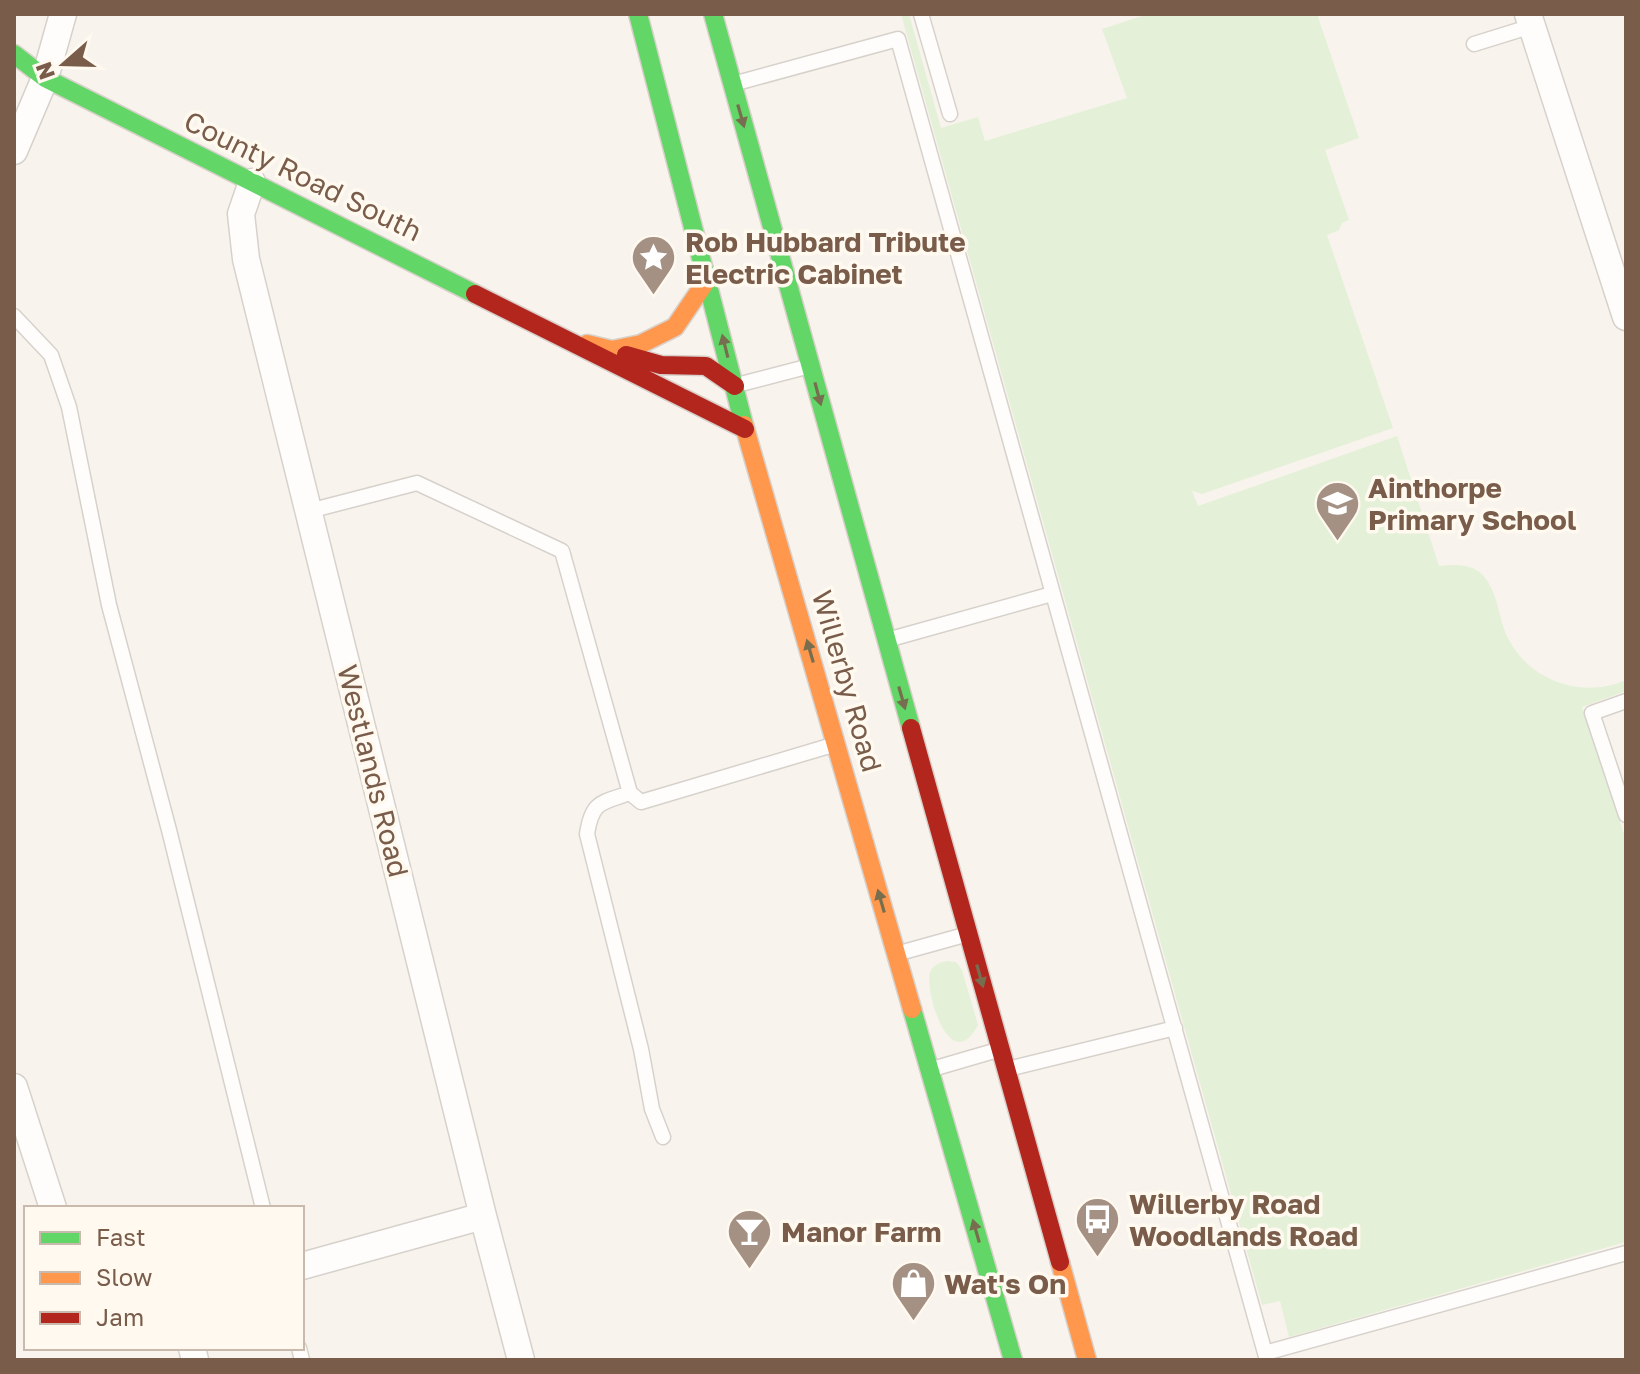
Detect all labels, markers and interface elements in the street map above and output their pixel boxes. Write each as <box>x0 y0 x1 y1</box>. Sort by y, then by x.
north arrow <box>24 24 104 104</box>
text: N <box>29 59 60 83</box>
street label: County Road South <box>179 104 427 247</box>
one-way arrow <box>735 105 748 129</box>
place label: Rob Hubbard Tribute Electric Cabinet <box>685 225 966 290</box>
place icon: Rob Hubbard Tribute Electric Cabinet <box>630 234 678 297</box>
one-way arrow <box>718 334 730 359</box>
one-way arrow <box>812 382 825 406</box>
place label: Ainthorpe Primary School <box>1368 471 1576 536</box>
school or university icon: Ainthorpe Primary School <box>1313 480 1361 543</box>
street label: Willerby Road <box>806 586 889 775</box>
one-way arrow <box>803 638 815 663</box>
street label: Westlands Road <box>331 661 416 880</box>
one-way arrow <box>897 686 909 711</box>
one-way arrow <box>874 888 887 912</box>
one-way arrow <box>974 964 987 988</box>
place label: Willerby Road Woodlands Road <box>1129 1187 1358 1252</box>
bus stop icon: Willerby Road Woodlands Road <box>1074 1196 1122 1259</box>
legend <box>24 1206 304 1350</box>
bar icon: Manor Farm <box>726 1208 774 1271</box>
place label: Manor Farm <box>781 1215 942 1248</box>
one-way arrow <box>969 1219 982 1243</box>
text: Fast <box>96 1222 146 1251</box>
shop icon: Wat's On <box>889 1260 937 1323</box>
text: Slow <box>96 1262 152 1291</box>
place label: Wat's On <box>944 1267 1066 1300</box>
text: Jam <box>96 1302 144 1331</box>

